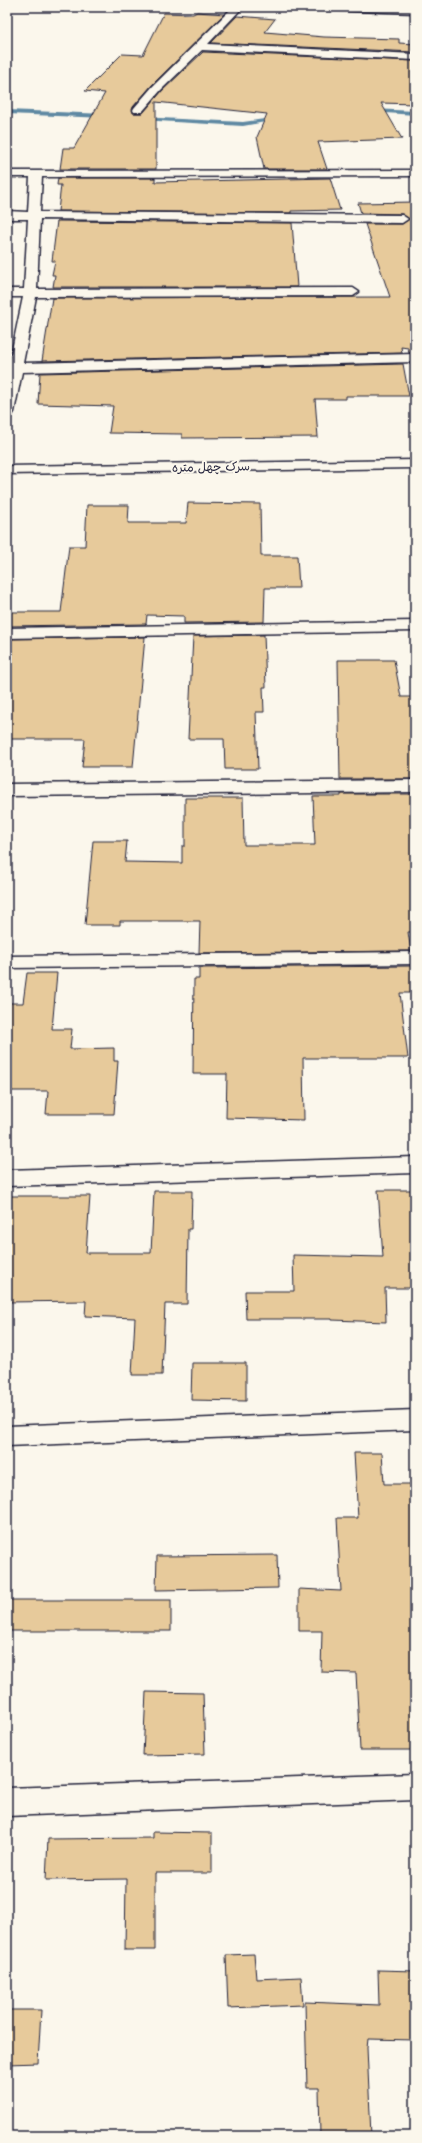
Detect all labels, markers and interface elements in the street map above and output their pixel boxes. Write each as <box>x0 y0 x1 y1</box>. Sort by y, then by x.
street label: سرک چهل متره <box>172 459 250 475</box>

